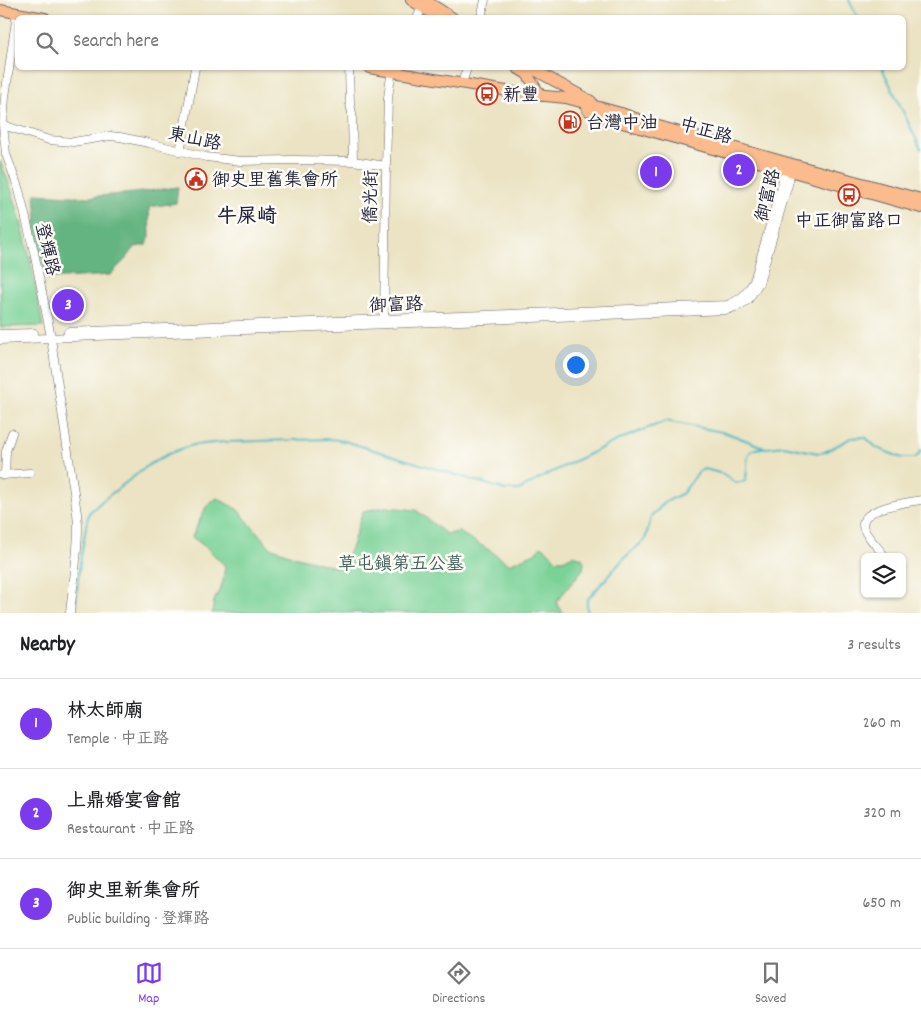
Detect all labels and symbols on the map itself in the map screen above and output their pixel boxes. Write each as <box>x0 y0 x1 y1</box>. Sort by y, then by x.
bus stop icon: 新豐 <box>475 82 499 106</box>
place label: 新豐 <box>503 84 539 109</box>
fuel station icon: 台灣中油 <box>558 110 582 134</box>
place label: 台灣中油 <box>586 112 658 137</box>
street label: 中正路 <box>676 113 735 152</box>
street label: 東山路 <box>165 123 223 158</box>
pin: 2 <box>723 151 755 189</box>
pin: 1 <box>640 153 672 191</box>
street label: 御富路 <box>751 166 788 225</box>
public building icon: 御史里舊集會所 <box>184 167 208 191</box>
place label: 御史里舊集會所 <box>212 169 338 194</box>
street label: 僑光街 <box>360 170 385 224</box>
bus stop icon: 中正御富路口 <box>837 183 861 207</box>
district label: 牛屎崎 <box>217 204 277 232</box>
place label: 中正御富路口 <box>795 210 903 235</box>
street label: 登輝路 <box>27 220 64 279</box>
pin: 3 <box>52 286 84 324</box>
street label: 御富路 <box>369 293 424 320</box>
your location <box>563 352 589 378</box>
park label: 草屯鎮第五公墓 <box>338 553 464 578</box>

